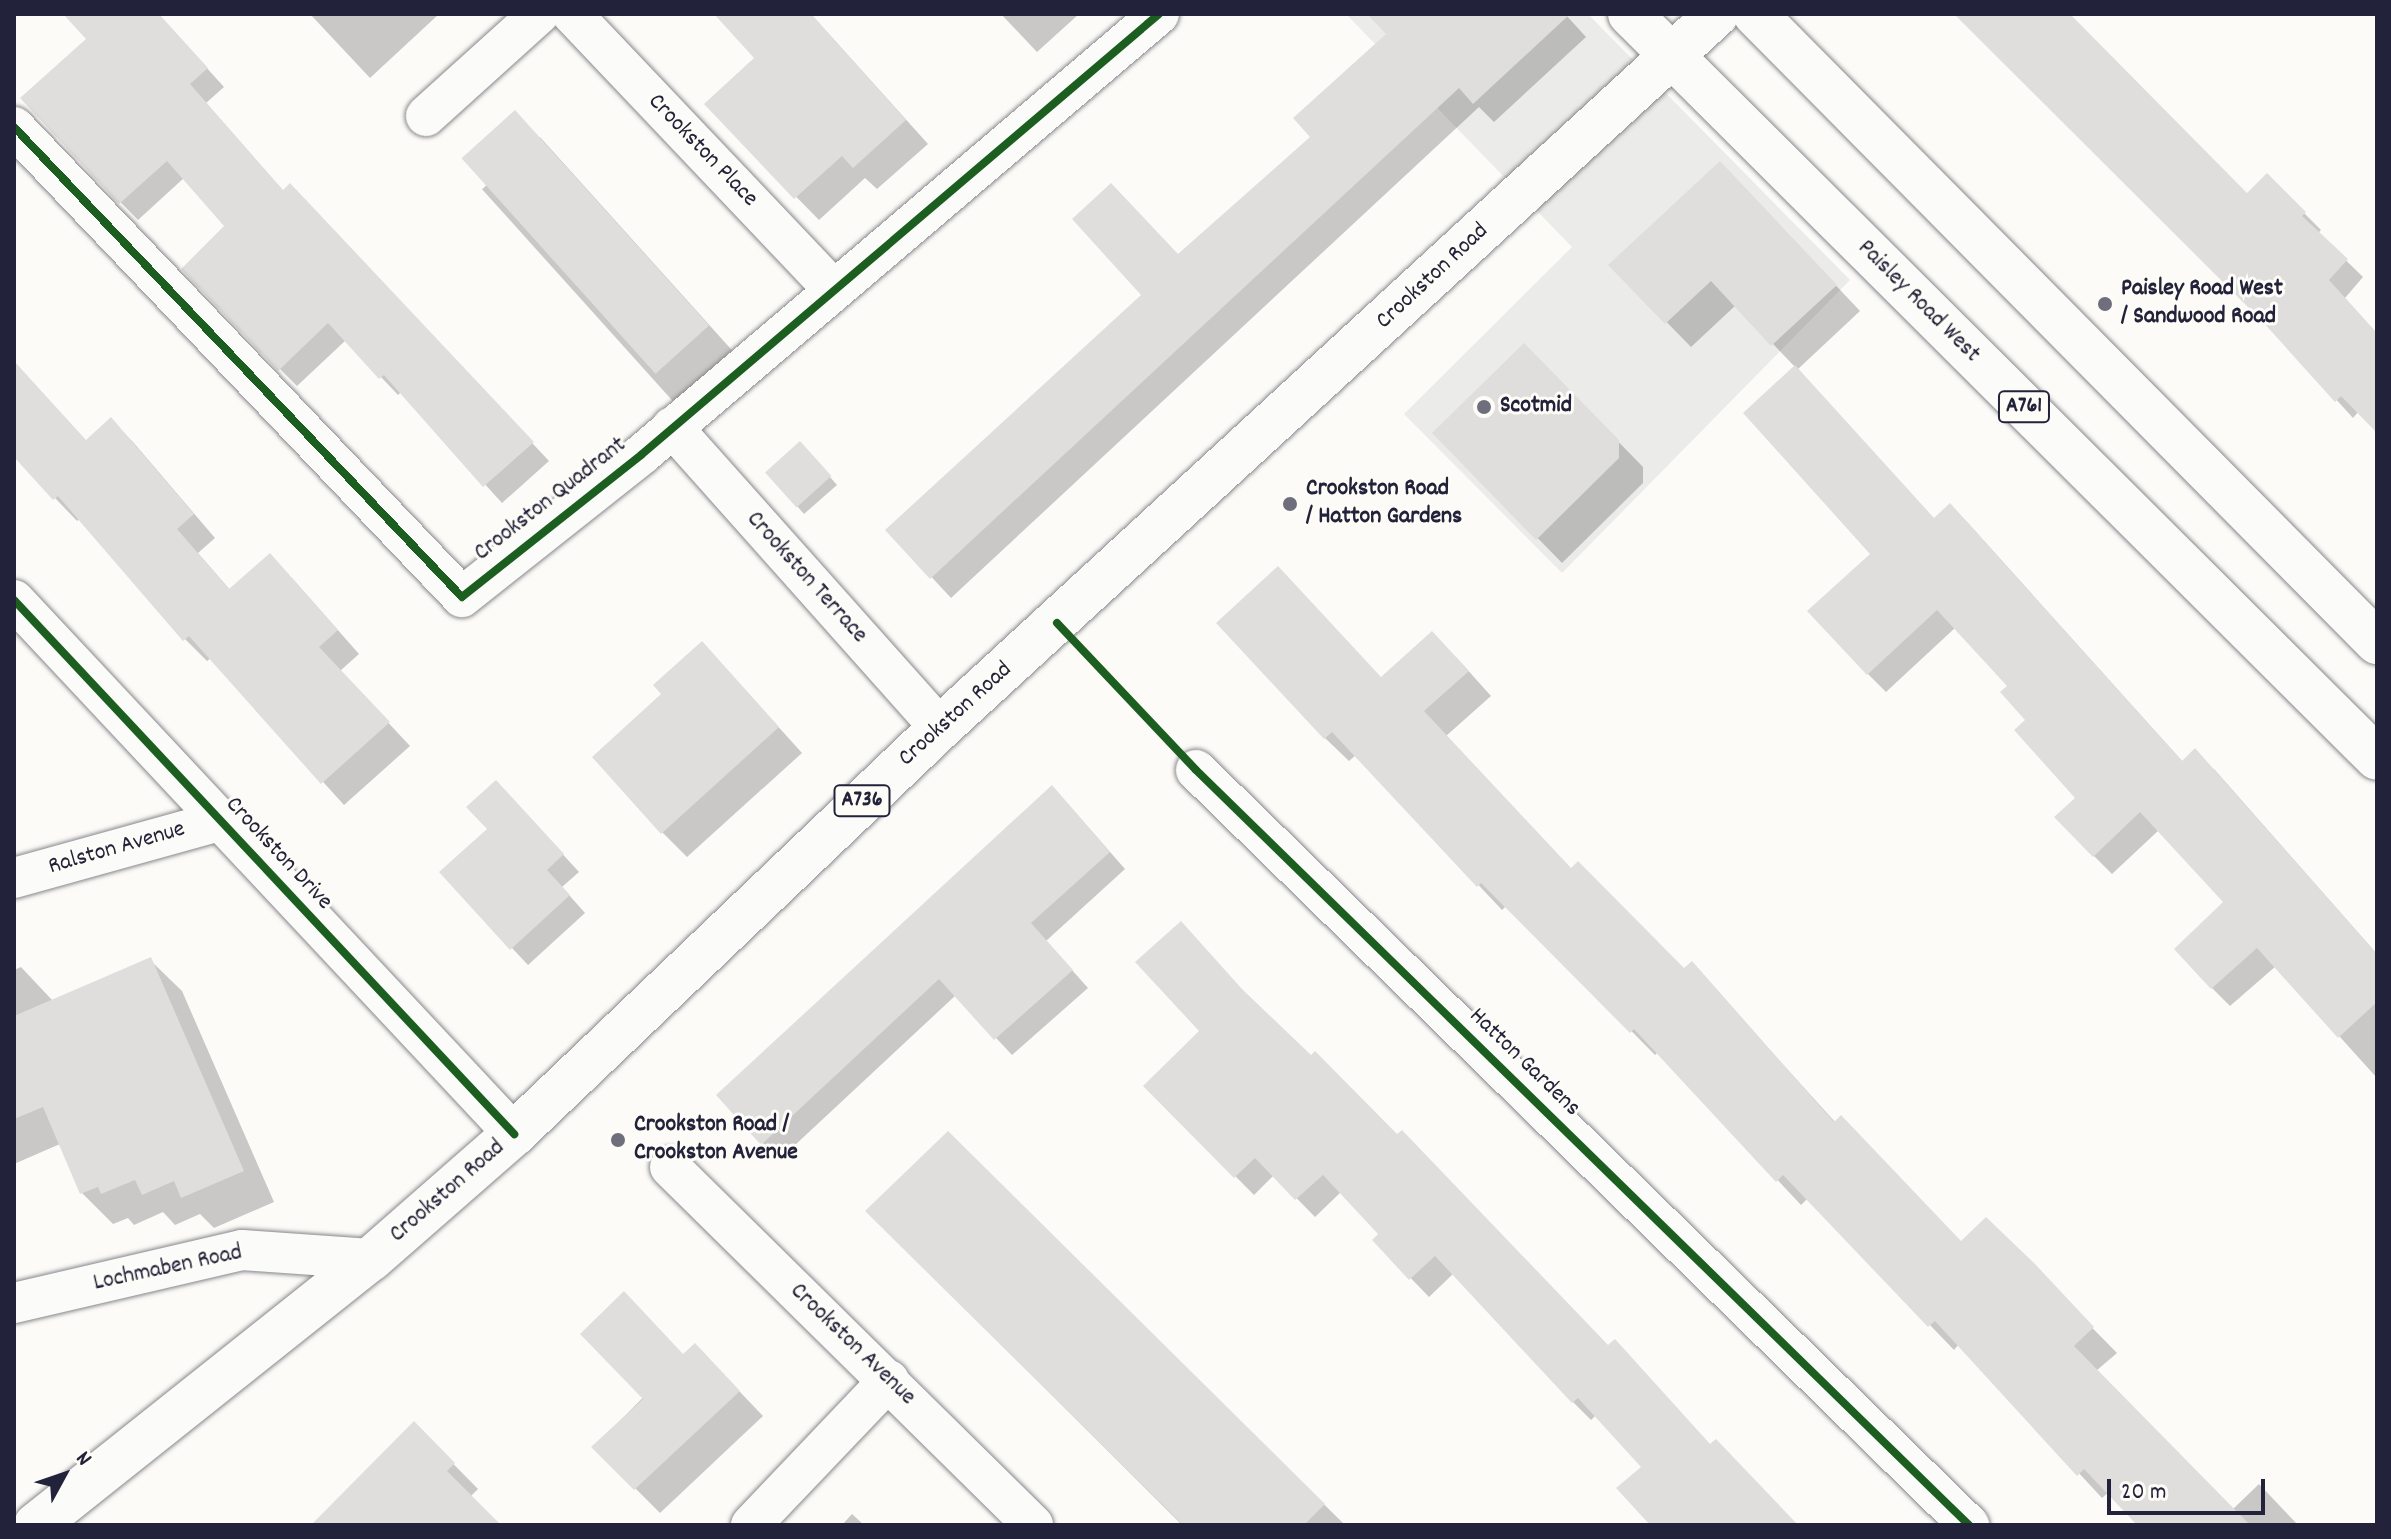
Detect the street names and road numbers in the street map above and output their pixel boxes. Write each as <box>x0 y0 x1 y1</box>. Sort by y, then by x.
street label: Crookston Place <box>641 88 763 214</box>
street label: Crookston Road <box>1371 218 1495 336</box>
street label: Paisley Road West <box>1851 235 1985 369</box>
road number: A761 <box>1996 389 2052 425</box>
street label: Crookston Quadrant <box>469 432 633 568</box>
street label: Crookston Terrace <box>739 506 873 650</box>
street label: Crookston Road <box>893 656 1019 774</box>
road number: A736 <box>832 783 892 819</box>
street label: Crookston Drive <box>218 791 338 917</box>
street label: Ralston Avenue <box>45 816 189 882</box>
street label: Hatton Gardens <box>1462 1003 1586 1123</box>
street label: Crookston Road <box>385 1134 511 1250</box>
street label: Lochmaben Road <box>91 1239 245 1299</box>
street label: Crookston Avenue <box>783 1278 921 1412</box>

